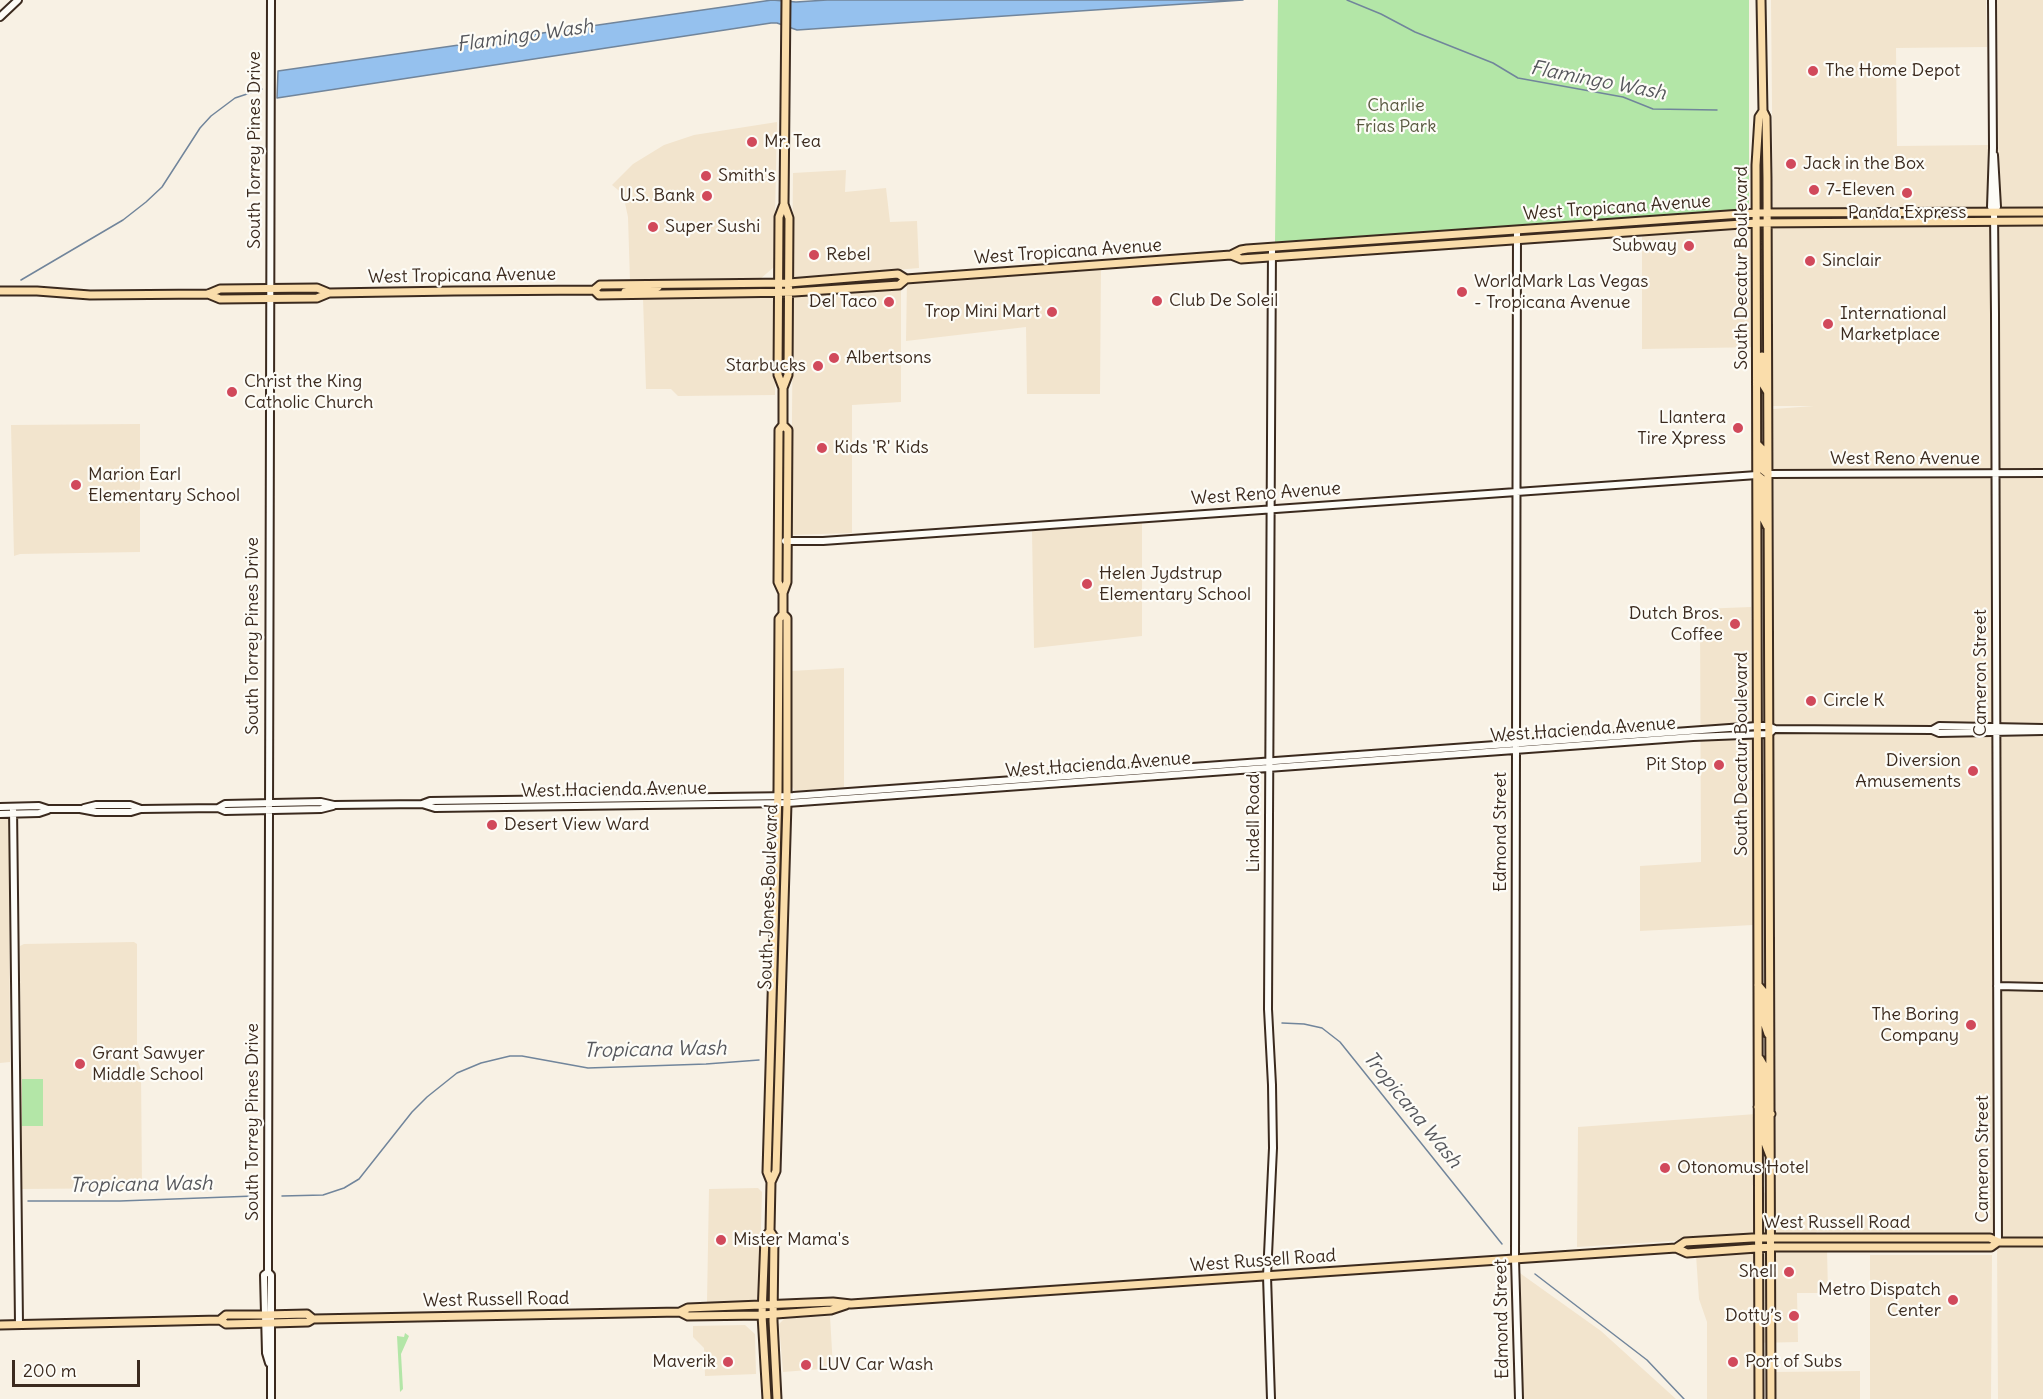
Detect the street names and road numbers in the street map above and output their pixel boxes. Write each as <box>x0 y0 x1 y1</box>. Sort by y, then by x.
street label: South Torrey Pines Drive <box>244 51 266 249</box>
street label: South Decatur Boulevard <box>1731 166 1753 370</box>
street label: West Tropicana Avenue <box>1522 191 1712 225</box>
street label: West Tropicana Avenue <box>973 235 1163 269</box>
street label: West Tropicana Avenue <box>368 264 556 288</box>
street label: West Reno Avenue <box>1830 448 1980 470</box>
street label: West Reno Avenue <box>1190 478 1342 510</box>
street label: South Torrey Pines Drive <box>242 537 264 735</box>
street label: Cameron Street <box>1970 609 1992 737</box>
street label: South Decatur Boulevard <box>1731 652 1753 856</box>
street label: West Hacienda Avenue <box>1490 713 1676 747</box>
street label: West Hacienda Avenue <box>1005 748 1191 782</box>
street label: Edmond Street <box>1490 772 1512 892</box>
street label: Lindell Road <box>1243 774 1265 872</box>
street label: West Hacienda Avenue <box>521 778 707 802</box>
street label: South Jones Boulevard <box>755 804 783 990</box>
street label: South Torrey Pines Drive <box>242 1023 264 1221</box>
street label: Cameron Street <box>1972 1095 1994 1223</box>
street label: West Russell Road <box>1764 1212 1910 1234</box>
street label: West Russell Road <box>1189 1245 1337 1277</box>
street label: Edmond Street <box>1490 1259 1514 1379</box>
street label: West Russell Road <box>423 1288 569 1312</box>

